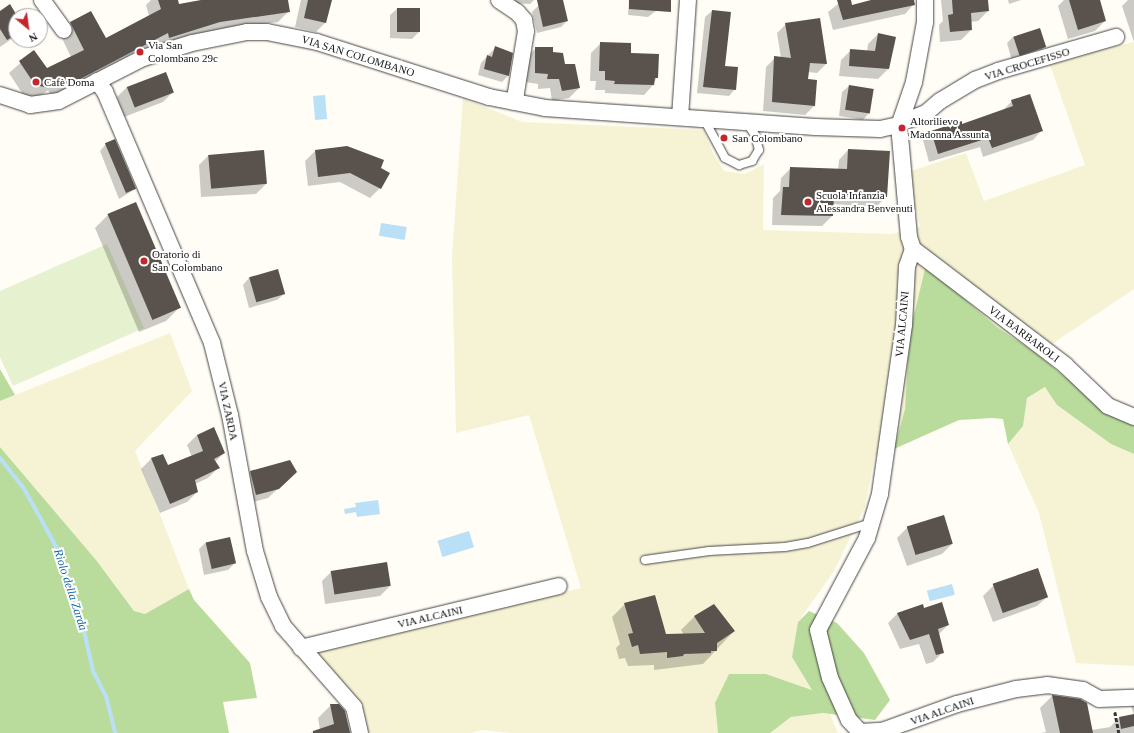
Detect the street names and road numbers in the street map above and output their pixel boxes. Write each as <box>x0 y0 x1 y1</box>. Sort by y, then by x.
street label: VIA SAN COLOMBANO <box>300 32 416 80</box>
street label: VIA CROCEFISSO <box>983 45 1071 83</box>
street label: VIA ALCAINI <box>892 290 912 358</box>
street label: VIA BARBAROLI <box>986 303 1062 365</box>
street label: VIA ZARDA <box>215 380 241 442</box>
street label: VIA ALCAINI <box>396 603 464 631</box>
street label: VIA ALCAINI <box>908 694 976 728</box>

